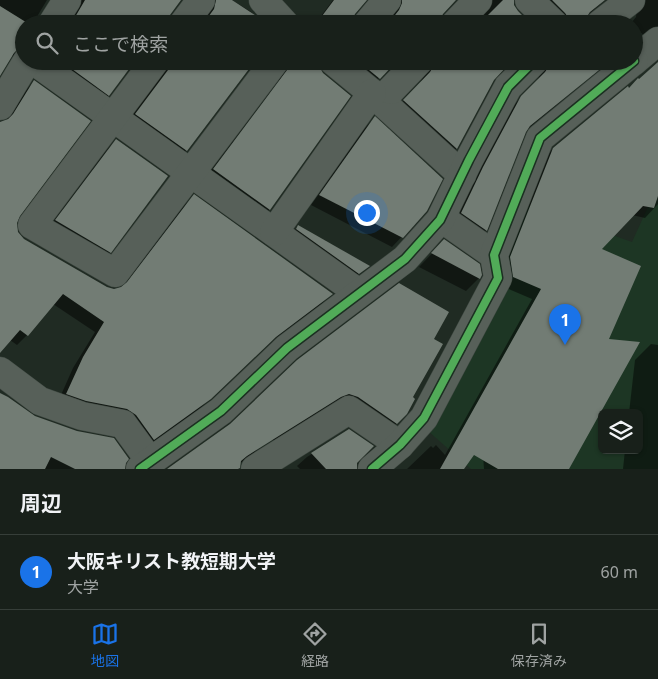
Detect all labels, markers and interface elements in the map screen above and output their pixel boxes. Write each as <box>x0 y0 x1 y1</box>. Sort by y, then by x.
search box <box>15 15 643 70</box>
icon: search <box>33 29 61 57</box>
text: ここで検索 <box>73 31 168 57</box>
your location <box>354 200 380 226</box>
pin: 1 <box>549 304 581 345</box>
map controls <box>598 409 643 454</box>
button: layers <box>598 409 643 454</box>
text: 周辺 <box>20 489 62 517</box>
text: 大阪キリスト教短期大学 <box>67 548 276 574</box>
text: 1 <box>31 561 41 583</box>
text: 60 m <box>601 561 638 583</box>
text: 大学 <box>67 576 99 598</box>
tab: 地図 <box>91 620 119 670</box>
tab: 経路 <box>301 620 329 670</box>
tab: 保存済み <box>511 620 567 670</box>

